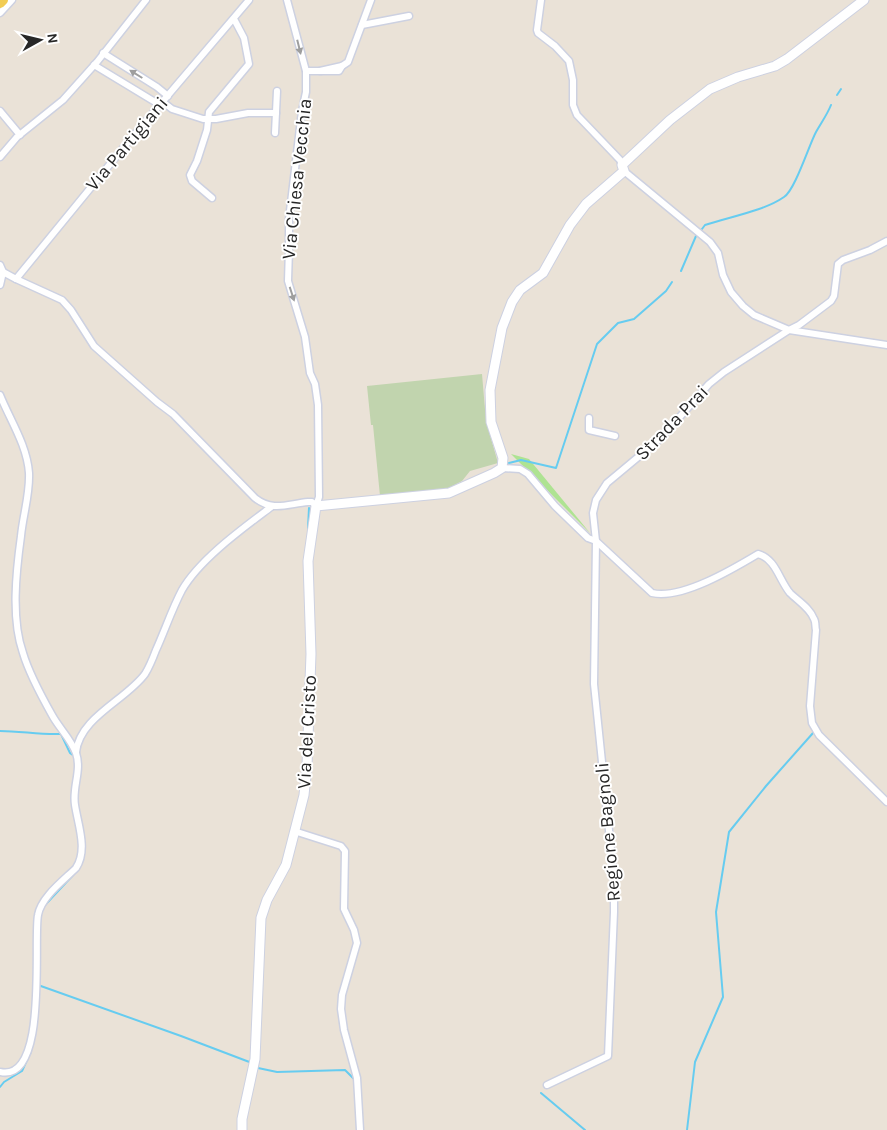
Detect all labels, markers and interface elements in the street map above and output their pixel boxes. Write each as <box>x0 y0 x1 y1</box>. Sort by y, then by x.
north arrow <box>15 15 65 65</box>
text: N <box>43 32 61 44</box>
one-way arrow <box>295 40 303 55</box>
one-way arrow <box>130 69 143 78</box>
street label: Via Partigiani <box>81 93 173 195</box>
street label: Via Chiesa Vecchia <box>278 97 316 261</box>
one-way arrow <box>288 287 296 302</box>
street label: Strada Prai <box>631 381 713 465</box>
street label: Via del Cristo <box>293 675 321 789</box>
street label: Regione Bagnoli <box>591 761 625 903</box>

